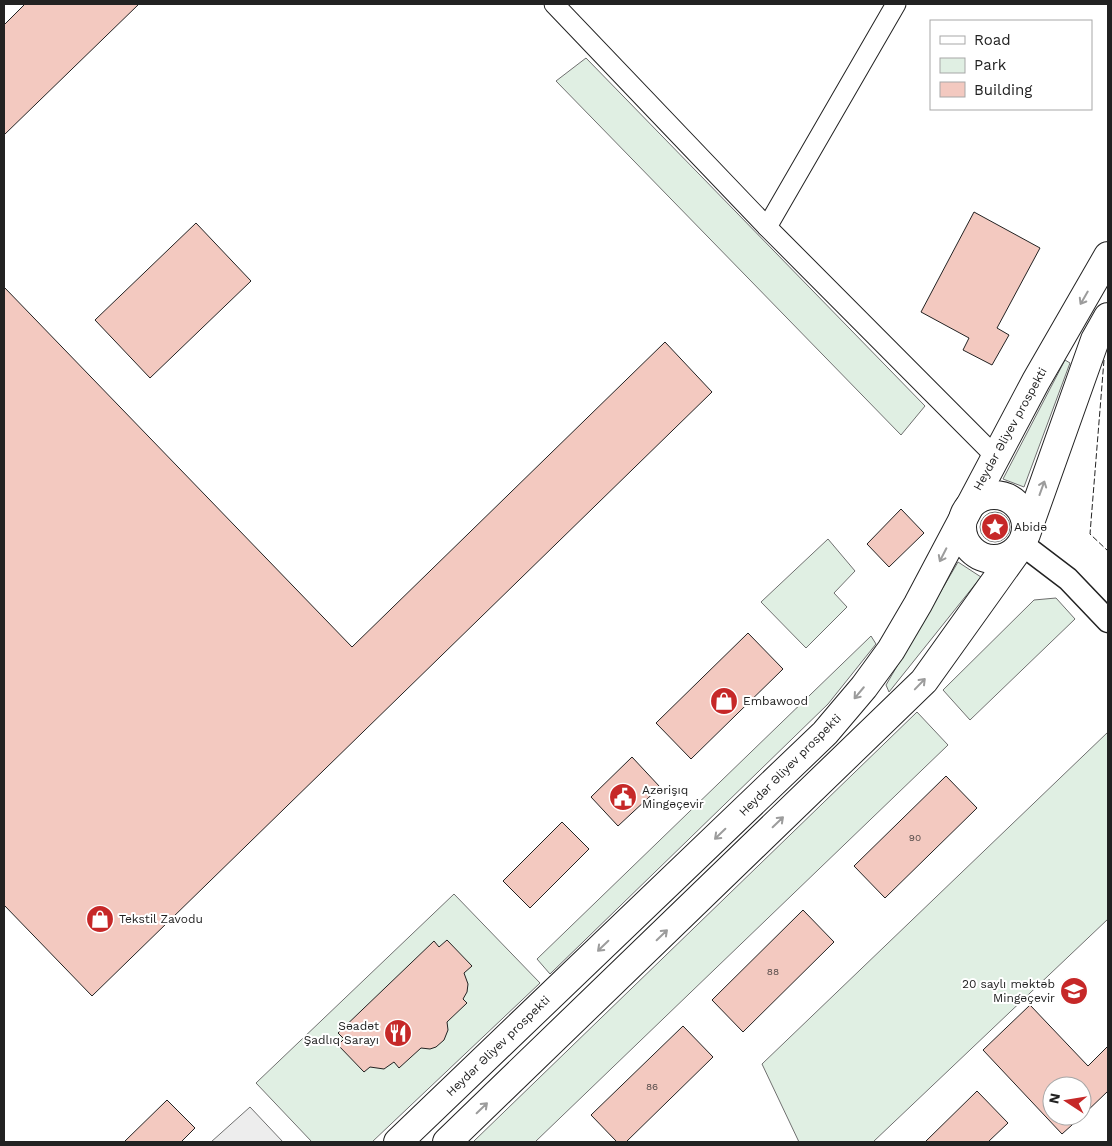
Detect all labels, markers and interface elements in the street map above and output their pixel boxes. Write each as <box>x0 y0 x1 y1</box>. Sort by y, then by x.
legend <box>930 20 1092 110</box>
text: Road <box>974 31 1011 49</box>
text: Park <box>974 56 1007 74</box>
text: Building <box>974 81 1032 99</box>
one-way arrow <box>1078 291 1088 305</box>
street label: Heydər Əliyev prospekti <box>970 365 1050 493</box>
one-way arrow <box>1038 481 1047 497</box>
place icon: Abidə <box>980 512 1010 542</box>
place label: Abidə <box>1014 520 1047 534</box>
one-way arrow <box>938 547 947 562</box>
one-way arrow <box>914 678 926 690</box>
shop icon: Embawood <box>709 686 739 716</box>
one-way arrow <box>854 686 865 699</box>
place label: Embawood <box>743 694 808 708</box>
street label: Heydər Əliyev prospekti <box>736 711 844 819</box>
public building icon: Azərişıq Mingəçevir <box>608 782 638 812</box>
place label: Azərişıq Mingəçevir <box>642 783 704 811</box>
one-way arrow <box>772 816 784 828</box>
one-way arrow <box>715 827 727 839</box>
house number: 90 <box>909 832 921 843</box>
shop icon: Tekstil Zavodu <box>85 904 115 934</box>
place label: Tekstil Zavodu <box>119 912 203 926</box>
one-way arrow <box>655 929 667 941</box>
one-way arrow <box>597 940 609 952</box>
house number: 88 <box>767 966 779 977</box>
school or university icon: 20 saylı məktəb Mingəçevir <box>1059 976 1089 1006</box>
place label: 20 saylı məktəb Mingəçevir <box>962 977 1055 1005</box>
street label: Heydər Əliyev prospekti <box>443 993 553 1099</box>
restaurant icon: Səadət Şadlıq Sarayı <box>383 1018 413 1048</box>
place label: Səadət Şadlıq Sarayı <box>304 1019 379 1047</box>
north arrow <box>1042 1076 1092 1126</box>
house number: 86 <box>646 1081 658 1092</box>
text: N <box>1045 1092 1063 1105</box>
one-way arrow <box>476 1102 488 1114</box>

